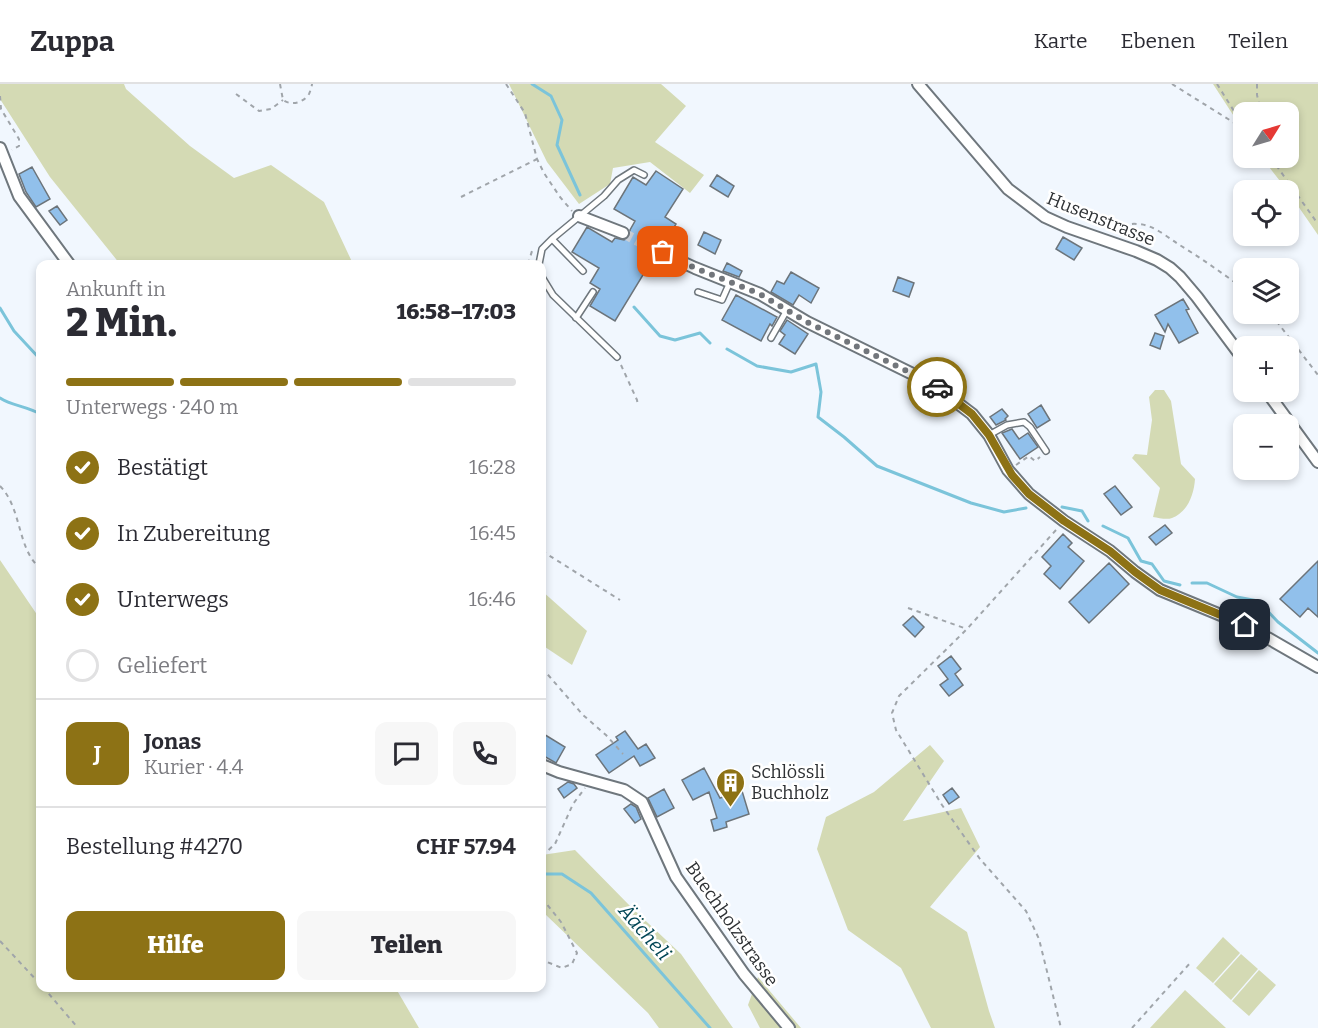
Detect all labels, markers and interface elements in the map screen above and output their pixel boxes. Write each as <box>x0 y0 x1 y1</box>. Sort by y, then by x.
text: Zuppa <box>30 25 114 58</box>
text: Karte <box>1034 28 1087 54</box>
text: Ebenen <box>1120 28 1195 54</box>
text: Teilen <box>1228 28 1288 54</box>
north arrow <box>1233 102 1299 168</box>
map controls <box>1233 102 1299 480</box>
button: locate <box>1233 180 1299 246</box>
street label: Husenstrasse <box>1044 187 1158 251</box>
pin <box>637 226 688 277</box>
icon: bag <box>646 235 679 268</box>
button: layers <box>1233 258 1299 324</box>
text: Ankunft in <box>66 277 166 301</box>
text: 16:58–17:03 <box>397 298 516 325</box>
text: 2 Min. <box>66 300 177 346</box>
button: + <box>1233 336 1299 402</box>
courier <box>907 357 967 417</box>
icon: car <box>921 371 954 404</box>
text: Unterwegs · 240 m <box>66 395 238 419</box>
button: − <box>1233 414 1299 480</box>
icon: check <box>66 451 99 484</box>
text: Bestätigt <box>117 454 208 481</box>
text: 16:28 <box>469 455 516 479</box>
icon: check <box>66 517 99 550</box>
text: In Zubereitung <box>117 520 270 547</box>
text: 16:45 <box>470 521 516 545</box>
icon: check <box>66 583 99 616</box>
text: Unterwegs <box>117 586 229 613</box>
text: 16:46 <box>469 587 516 611</box>
pin <box>1219 599 1270 650</box>
icon: home <box>1228 608 1261 641</box>
text: Geliefert <box>117 652 207 679</box>
button: chat <box>375 722 438 785</box>
button: phone <box>453 722 516 785</box>
text: Jonas <box>144 728 201 755</box>
text: J <box>94 740 101 767</box>
text: Kurier · 4.4 <box>144 755 243 779</box>
place label: Schlössli Buchholz <box>751 761 829 804</box>
building icon: Schlössli Buchholz <box>714 766 746 808</box>
text: Bestellung #4270 <box>66 833 243 860</box>
text: CHF 57.94 <box>416 833 516 860</box>
street label: Buechholzstrasse <box>681 857 783 991</box>
water label: Äächeli <box>613 898 676 965</box>
button: Hilfe <box>66 911 285 980</box>
button: Teilen <box>297 911 516 980</box>

